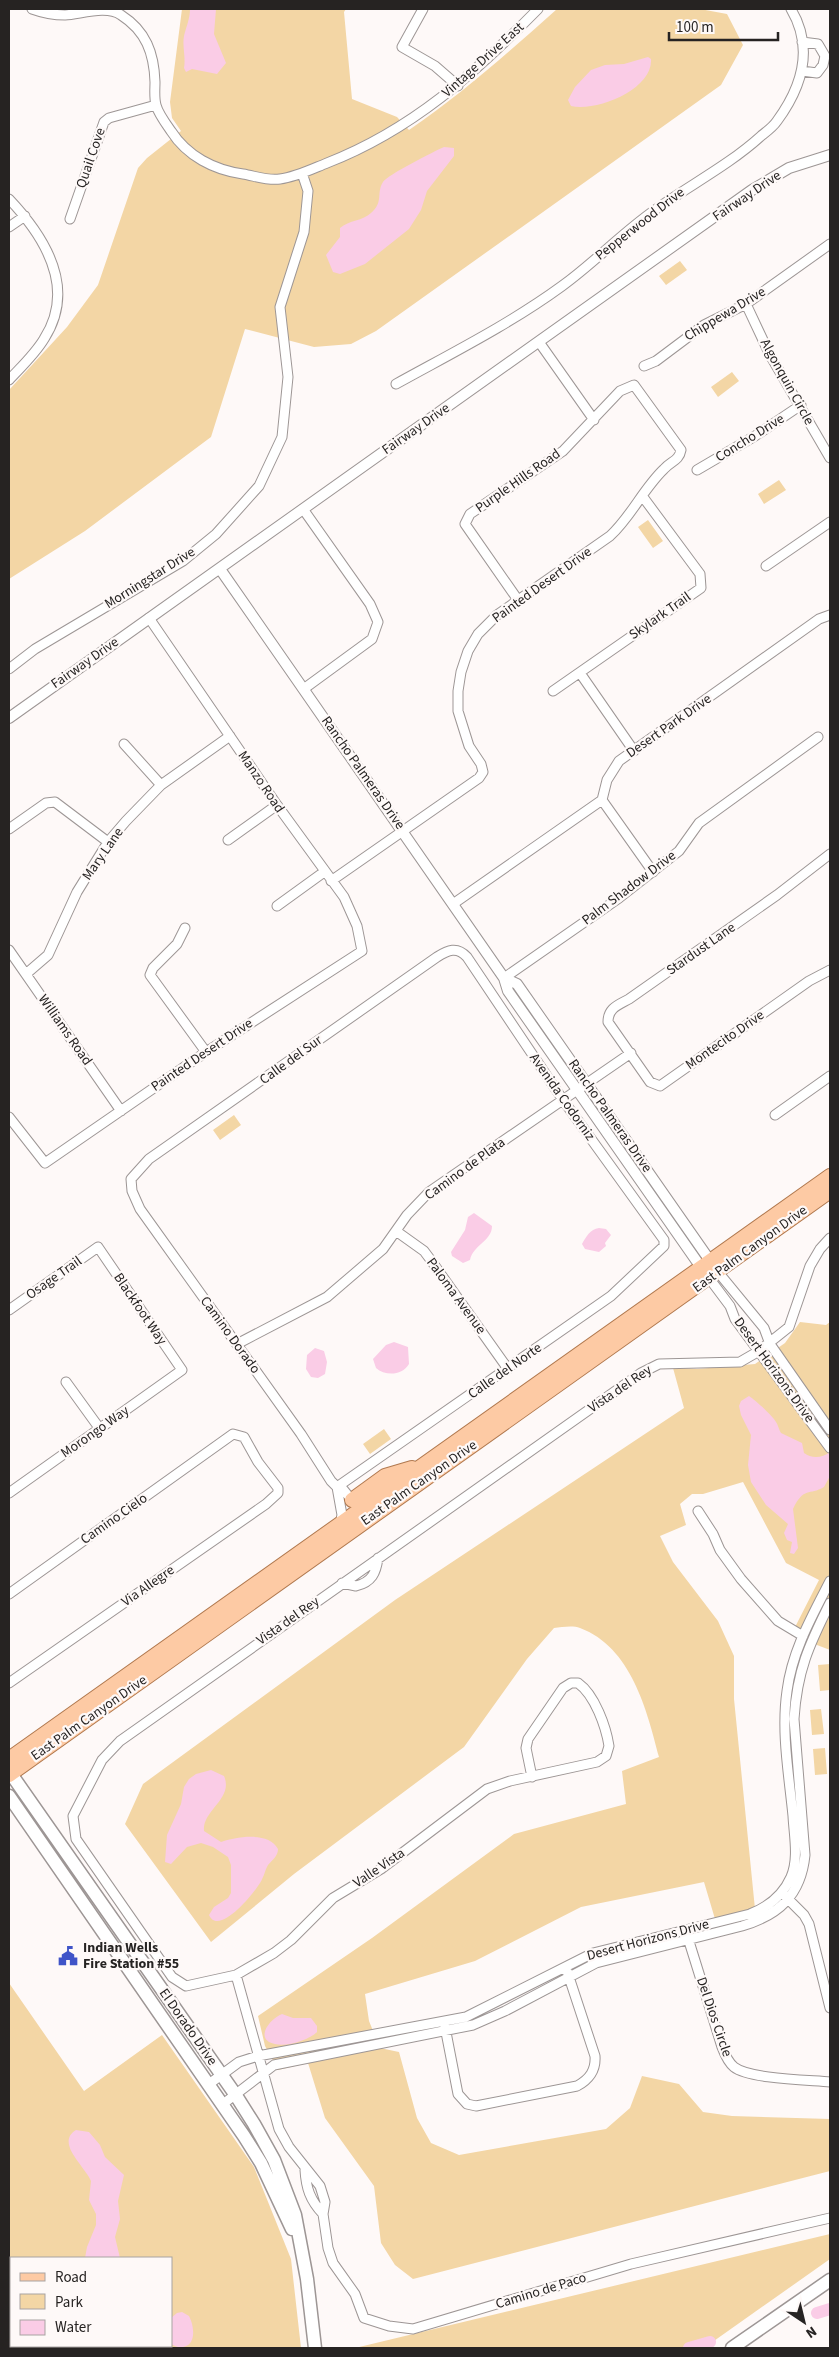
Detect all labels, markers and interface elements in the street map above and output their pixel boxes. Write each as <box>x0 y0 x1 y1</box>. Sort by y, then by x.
scale bar <box>669 10 778 42</box>
street label: Vintage Drive East <box>438 17 529 102</box>
text: 100 m <box>676 17 714 38</box>
street label: Quail Cove <box>71 125 111 191</box>
street label: Fairway Drive <box>709 166 785 226</box>
street label: Pepperwood Drive <box>591 183 689 265</box>
street label: Chippewa Drive <box>681 282 770 346</box>
street label: Algonquin Circle <box>755 335 819 429</box>
street label: Fairway Drive <box>378 398 454 460</box>
street label: Concho Drive <box>712 409 788 467</box>
street label: Purple Hills Road <box>471 444 565 518</box>
street label: Morningstar Drive <box>101 542 199 614</box>
street label: Painted Desert Drive <box>488 542 596 628</box>
street label: Skylark Trail <box>625 587 695 645</box>
street label: Fairway Drive <box>47 632 123 694</box>
street label: Desert Park Drive <box>622 689 716 763</box>
street label: Rancho Palmeras Drive <box>316 712 410 834</box>
street label: Manzo Road <box>233 747 289 817</box>
street label: Mary Lane <box>78 824 129 884</box>
street label: Palm Shadow Drive <box>578 846 680 930</box>
street label: Stardust Lane <box>662 918 740 980</box>
street label: Williams Road <box>33 991 97 1069</box>
street label: Montecito Drive <box>682 1005 768 1075</box>
street label: Painted Desert Drive <box>147 1014 257 1096</box>
street label: Calle del Sur <box>256 1030 327 1090</box>
street label: Avenida Codorniz <box>524 1049 600 1145</box>
street label: Rancho Palmeras Drive <box>563 1055 657 1177</box>
street label: Camino de Plata <box>420 1133 510 1205</box>
street label: East Palm Canyon Drive <box>689 1200 812 1298</box>
street label: Osage Trail <box>22 1251 86 1305</box>
street label: Paloma Avenue <box>421 1254 491 1338</box>
street label: Blackfoot Way <box>109 1269 172 1349</box>
street label: Camino Dorado <box>195 1292 265 1378</box>
street label: Desert Horizons Drive <box>729 1313 819 1427</box>
street label: Calle del Norte <box>464 1338 546 1404</box>
street label: Vista del Rey <box>584 1360 656 1418</box>
street label: Morongo Way <box>57 1401 134 1463</box>
street label: East Palm Canyon Drive <box>357 1435 481 1531</box>
street label: Camino Cielo <box>76 1489 152 1549</box>
street label: Via Allegre <box>117 1560 179 1612</box>
street label: Vista del Rey <box>252 1592 324 1650</box>
street label: East Palm Canyon Drive <box>27 1670 151 1766</box>
street label: Valle Vista <box>349 1843 409 1893</box>
street label: Desert Horizons Drive <box>585 1914 711 1966</box>
place label: Indian Wells Fire Station #55 <box>83 1938 179 1974</box>
public building icon: Indian Wells Fire Station #55 <box>57 1945 79 1967</box>
street label: Del Dios Circle <box>691 1974 737 2060</box>
street label: El Dorado Drive <box>154 1984 222 2070</box>
legend <box>10 2257 172 2347</box>
text: Road <box>55 2267 87 2288</box>
street label: Camino de Paco <box>493 2268 589 2314</box>
text: Park <box>55 2292 84 2313</box>
north arrow <box>779 2297 829 2347</box>
text: Water <box>55 2317 92 2338</box>
text: N <box>801 2321 820 2343</box>

